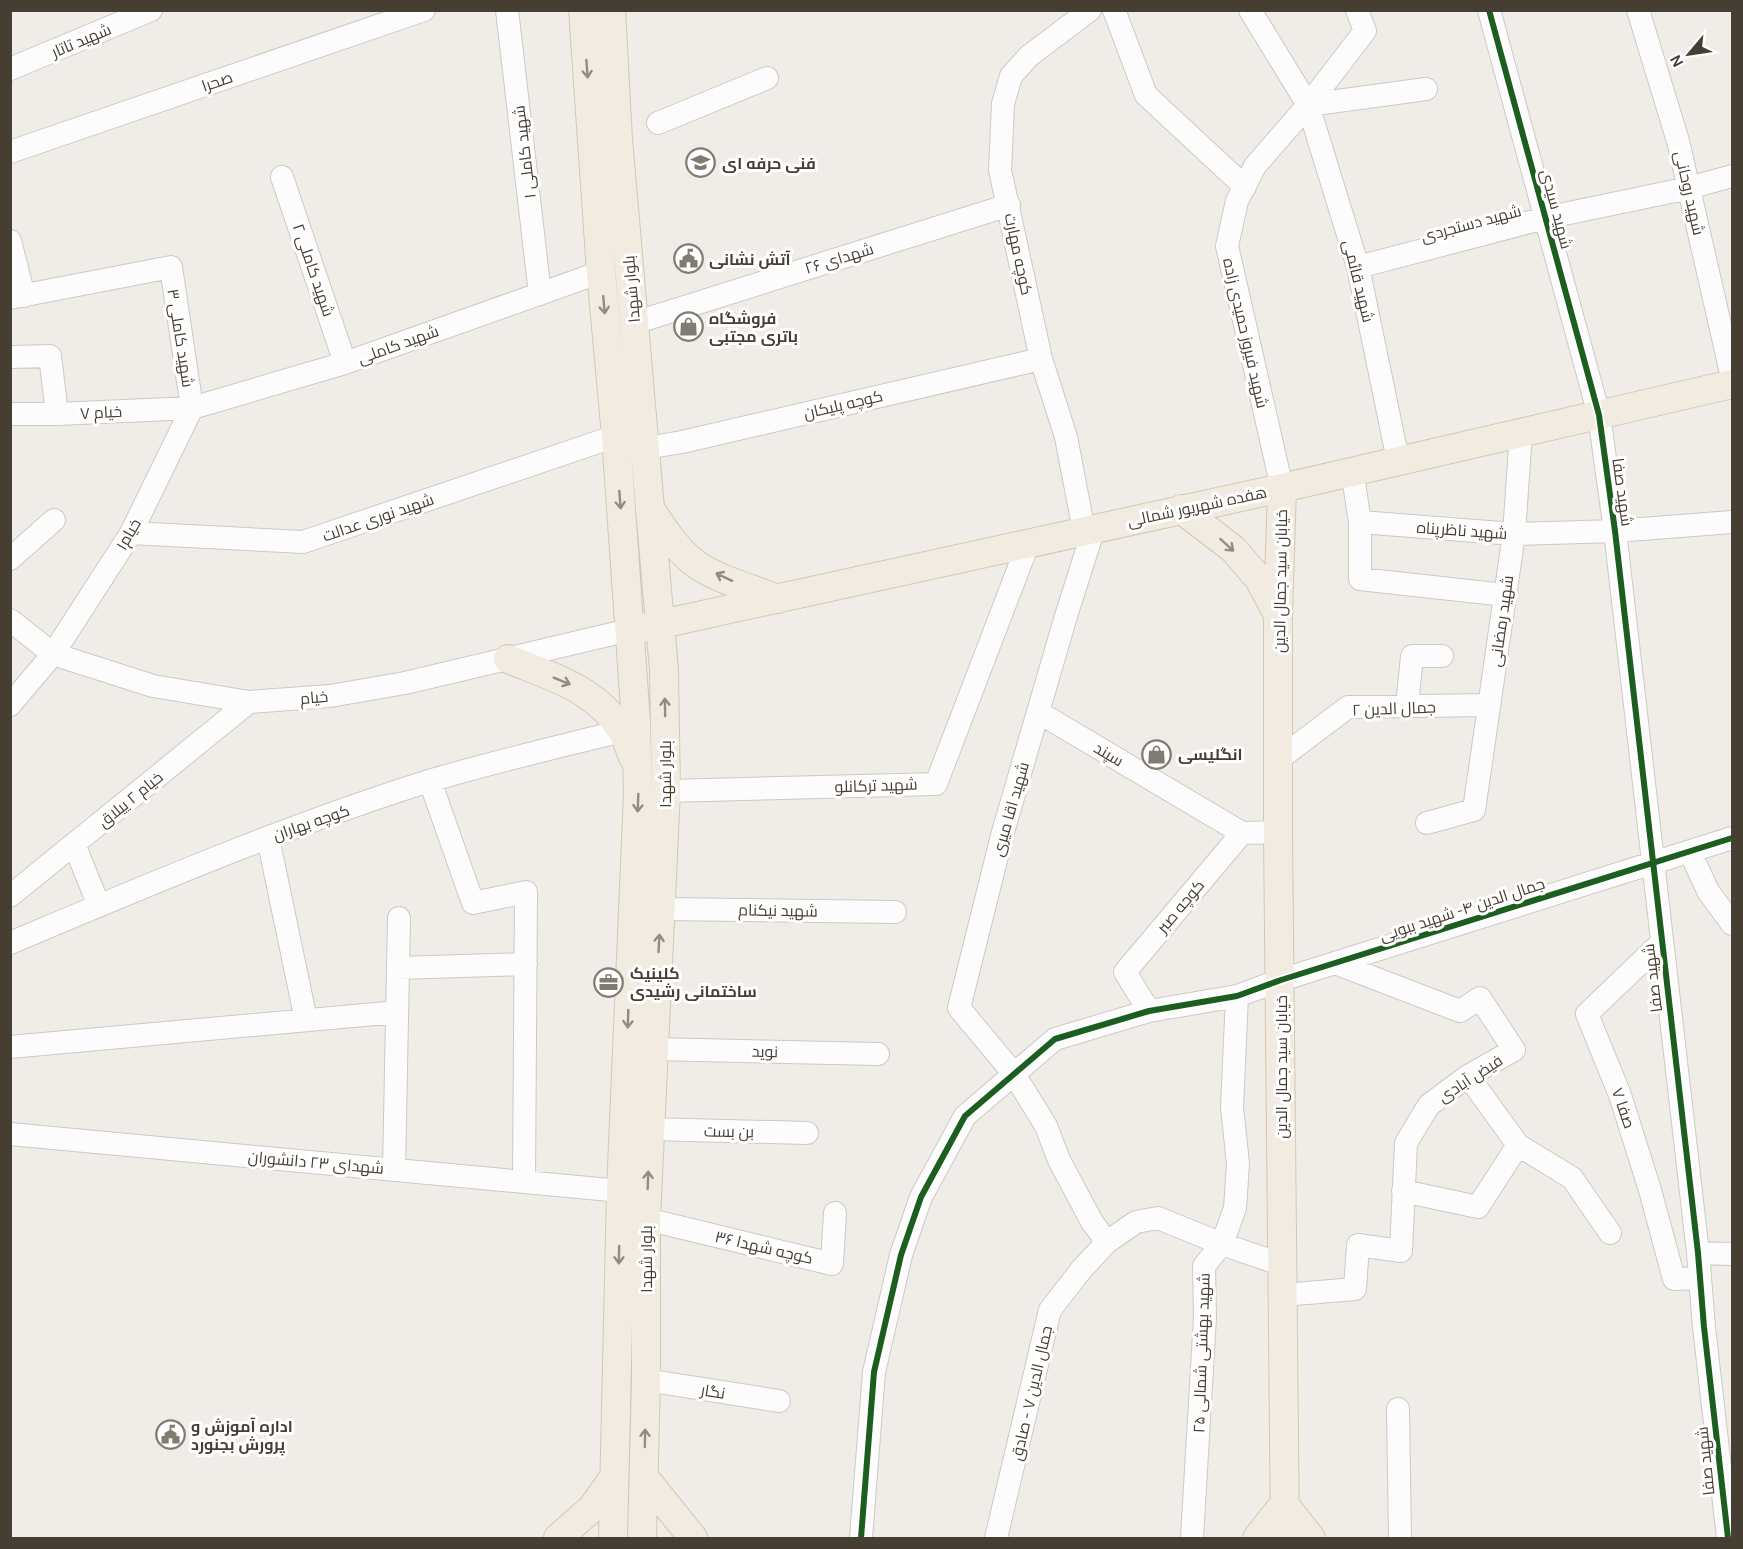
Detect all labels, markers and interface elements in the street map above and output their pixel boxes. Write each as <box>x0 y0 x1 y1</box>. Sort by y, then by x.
street label: شهید تاتار <box>48 19 114 63</box>
north arrow <box>1659 24 1719 84</box>
text: N <box>1665 51 1687 71</box>
one-way arrow <box>582 58 593 78</box>
street label: صحرا <box>199 67 235 96</box>
street label: شهید کاملی ۱ <box>509 104 541 200</box>
school or university icon: فنی حرفه ای <box>685 147 717 179</box>
street label: شهید روحانی <box>1670 149 1708 237</box>
place label: فنی حرفه ای <box>722 154 816 173</box>
street label: شهید سیدی <box>1536 167 1576 251</box>
street label: شهید دستجردی <box>1419 201 1524 247</box>
street label: کوچه مهارت <box>999 211 1036 297</box>
street label: شهید کاملی ۲ <box>288 221 338 320</box>
street label: شهید قائمی <box>1338 238 1378 325</box>
street label: شهدای ۲۶ <box>802 239 876 279</box>
public building icon: آتش نشانی <box>672 243 704 275</box>
place label: آتش نشانی <box>709 250 791 269</box>
street label: بلوار شهدا <box>619 254 645 323</box>
street label: شهید فیروز حمیدی زاده <box>1218 256 1272 410</box>
street label: شهید کاملی ۳ <box>162 287 198 389</box>
one-way arrow <box>599 295 610 315</box>
place label: فروشگاه باتری مجتبی <box>709 309 798 346</box>
shop icon: فروشگاه باتری مجتبی <box>672 311 704 343</box>
street label: شهید کاملی <box>355 321 442 369</box>
street label: کوچه پلیکان <box>802 386 885 425</box>
street label: خیام ۷ <box>80 402 123 425</box>
street label: شهید صفا <box>1607 457 1637 528</box>
street label: هفده شهریور شمالی <box>1126 482 1269 532</box>
one-way arrow <box>615 489 626 509</box>
street label: شهید نوری عدالت <box>320 490 437 546</box>
street label: خیابان سید جمال الدین <box>1270 509 1292 653</box>
street label: خیام۱ <box>112 515 147 554</box>
street label: شهید ناظرپناه <box>1416 518 1508 545</box>
one-way arrow <box>1220 538 1235 552</box>
one-way arrow <box>715 571 733 583</box>
street label: شهید رمضانی <box>1486 574 1518 668</box>
one-way arrow <box>553 676 571 687</box>
street label: خیام <box>299 687 329 710</box>
one-way arrow <box>659 697 671 717</box>
street label: جمال الدین ۲ <box>1352 698 1436 720</box>
street label: سپند <box>1090 738 1127 771</box>
shop icon: انگلیسی <box>1141 738 1173 770</box>
street label: بلوار شهدا <box>656 740 676 808</box>
place label: انگلیسی <box>1178 745 1243 764</box>
street label: شهید اقا میری <box>988 760 1034 859</box>
street label: خیام ۲ ییلاق <box>94 767 168 833</box>
street label: شهید ترکانلو <box>834 775 918 797</box>
one-way arrow <box>632 792 643 812</box>
street label: کوچه بهاران <box>270 800 353 846</box>
street label: جمال الدین ۴- شهید ببویی <box>1377 874 1548 946</box>
street label: کوچه صبر <box>1152 876 1210 939</box>
street label: شهید نیکنام <box>738 900 818 923</box>
one-way arrow <box>653 934 664 954</box>
street label: شهید صفا <box>1639 942 1667 1013</box>
place label: کلینیک ساختمانی رشیدی <box>630 964 757 1001</box>
office icon: کلینیک ساختمانی رشیدی <box>593 966 625 998</box>
street label: خیابان سید جمال الدین <box>1272 995 1292 1139</box>
one-way arrow <box>623 1008 634 1028</box>
street label: نوید <box>752 1042 778 1061</box>
street label: فیض آبادی <box>1434 1051 1507 1107</box>
street label: صفا ۷ <box>1608 1085 1639 1131</box>
street label: بن بست <box>704 1122 754 1142</box>
street label: شهدای ۲۳ دانشوران <box>247 1147 385 1179</box>
one-way arrow <box>642 1171 653 1191</box>
street label: بلوار شهدا <box>637 1225 657 1293</box>
street label: کوچه شهدا ۳۶ <box>713 1227 815 1270</box>
one-way arrow <box>614 1245 625 1265</box>
street label: ۲۵ شهید بهشتی شمالی <box>1189 1273 1215 1434</box>
street label: جمال الدین ۷ - صادق <box>1007 1324 1057 1463</box>
street label: نگار <box>698 1380 727 1403</box>
place label: اداره آموزش و پرورش بجنورد <box>191 1417 293 1456</box>
public building icon: اداره آموزش و پرورش بجنورد <box>154 1419 186 1451</box>
street label: شهید صفا <box>1692 1426 1720 1496</box>
one-way arrow <box>639 1429 651 1449</box>

